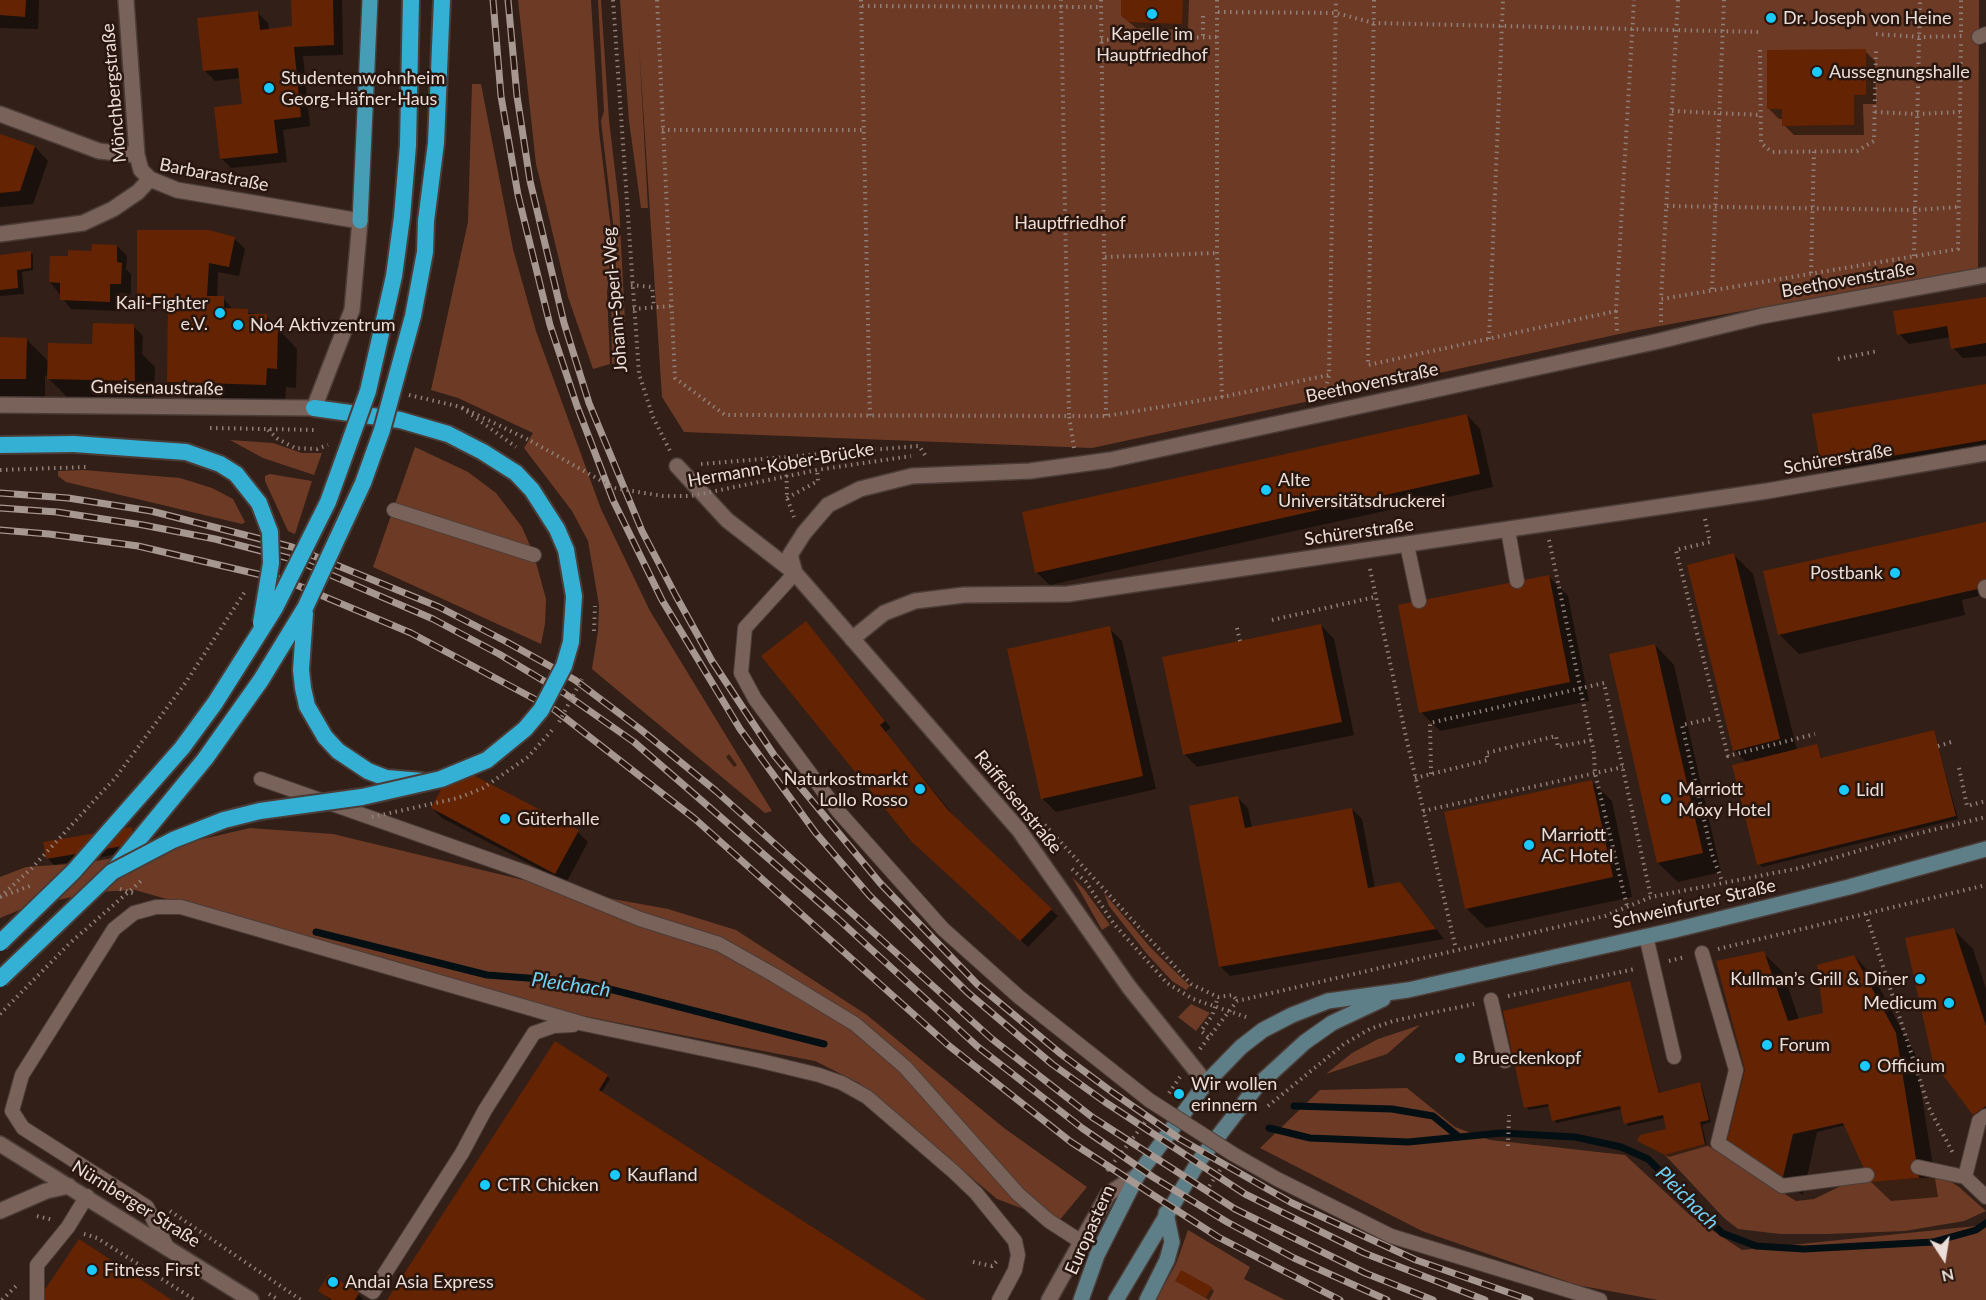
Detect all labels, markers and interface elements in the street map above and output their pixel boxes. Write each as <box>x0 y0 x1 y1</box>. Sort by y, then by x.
marker: Kapelle im Hauptfriedhof <box>1145 7 1159 21</box>
place label: Dr. Joseph von Heine <box>1783 7 1951 29</box>
marker: Dr. Joseph von Heine <box>1764 11 1778 25</box>
street label: Mönchbergstraße <box>97 22 131 164</box>
place label: Kapelle im Hauptfriedhof <box>1096 23 1208 66</box>
place label: Aussegnungshalle <box>1829 61 1970 83</box>
marker: Aussegnungshalle <box>1810 65 1824 79</box>
place label: Studentenwohnheim Georg-Häfner-Haus <box>281 67 445 110</box>
marker: Studentenwohnheim Georg-Häfner-Haus <box>262 81 276 95</box>
street label: Barbarastraße <box>158 154 270 196</box>
park label: Hauptfriedhof <box>1014 212 1126 234</box>
street label: Johann-Sperl-Weg <box>598 226 632 374</box>
street label: Beethovenstraße <box>1780 258 1916 302</box>
place label: Kali-Fighter e.V. <box>116 292 208 334</box>
marker: Kali-Fighter e.V. <box>213 306 227 320</box>
place label: No4 Aktivzentrum <box>250 314 396 336</box>
marker: No4 Aktivzentrum <box>231 318 245 332</box>
street label: Beethovenstraße <box>1304 358 1440 408</box>
street label: Gneisenaustraße <box>90 376 224 400</box>
street label: Hermann-Kober-Brücke <box>686 438 876 492</box>
street label: Schürerstraße <box>1782 439 1894 479</box>
place label: Alte Universitätsdruckerei <box>1278 469 1445 512</box>
marker: Alte Universitätsdruckerei <box>1259 483 1273 497</box>
street label: Schürerstraße <box>1303 514 1415 550</box>
place label: Postbank <box>1810 562 1883 584</box>
marker: Postbank <box>1888 566 1902 580</box>
street label: Raiffeisenstraße <box>970 746 1066 858</box>
place label: Naturkostmarkt Lollo Rosso <box>784 768 908 810</box>
place label: Marriott Moxy Hotel <box>1678 778 1771 820</box>
place label: Lidl <box>1856 779 1884 801</box>
marker: Naturkostmarkt Lollo Rosso <box>913 782 927 796</box>
marker: Lidl <box>1837 783 1851 797</box>
marker: Marriott Moxy Hotel <box>1659 792 1673 806</box>
place label: Güterhalle <box>517 808 599 830</box>
marker: Güterhalle <box>498 812 512 826</box>
place label: Marriott AC Hotel <box>1541 824 1613 866</box>
marker: Marriott AC Hotel <box>1522 838 1536 852</box>
street label: Schweinfurter Straße <box>1610 875 1778 933</box>
water label: Pleichach <box>530 968 612 1002</box>
place label: Kullman’s Grill & Diner <box>1730 968 1908 990</box>
marker: Kullman’s Grill & Diner <box>1913 972 1927 986</box>
place label: Medicum <box>1863 992 1937 1014</box>
marker: Medicum <box>1942 996 1956 1010</box>
place label: Forum <box>1779 1034 1830 1056</box>
marker: Forum <box>1760 1038 1774 1052</box>
place label: Brueckenkopf <box>1472 1047 1581 1069</box>
marker: Brueckenkopf <box>1453 1051 1467 1065</box>
place label: Officium <box>1877 1055 1945 1077</box>
marker: Officium <box>1858 1059 1872 1073</box>
place label: Wir wollen erinnern <box>1191 1073 1277 1116</box>
marker: Wir wollen erinnern <box>1172 1087 1186 1101</box>
street label: Nürnberger Straße <box>68 1156 204 1252</box>
water label: Pleichach <box>1650 1161 1724 1235</box>
place label: Kaufland <box>627 1164 698 1186</box>
marker: Kaufland <box>608 1168 622 1182</box>
place label: CTR Chicken <box>497 1174 599 1196</box>
marker: CTR Chicken <box>478 1178 492 1192</box>
street label: Europastern <box>1061 1182 1119 1278</box>
north arrow <box>1914 1228 1974 1288</box>
place label: Fitness First <box>104 1259 200 1281</box>
marker: Fitness First <box>85 1263 99 1277</box>
text: N <box>1940 1266 1956 1287</box>
place label: Andai Asia Express <box>345 1271 494 1293</box>
marker: Andai Asia Express <box>326 1275 340 1289</box>

